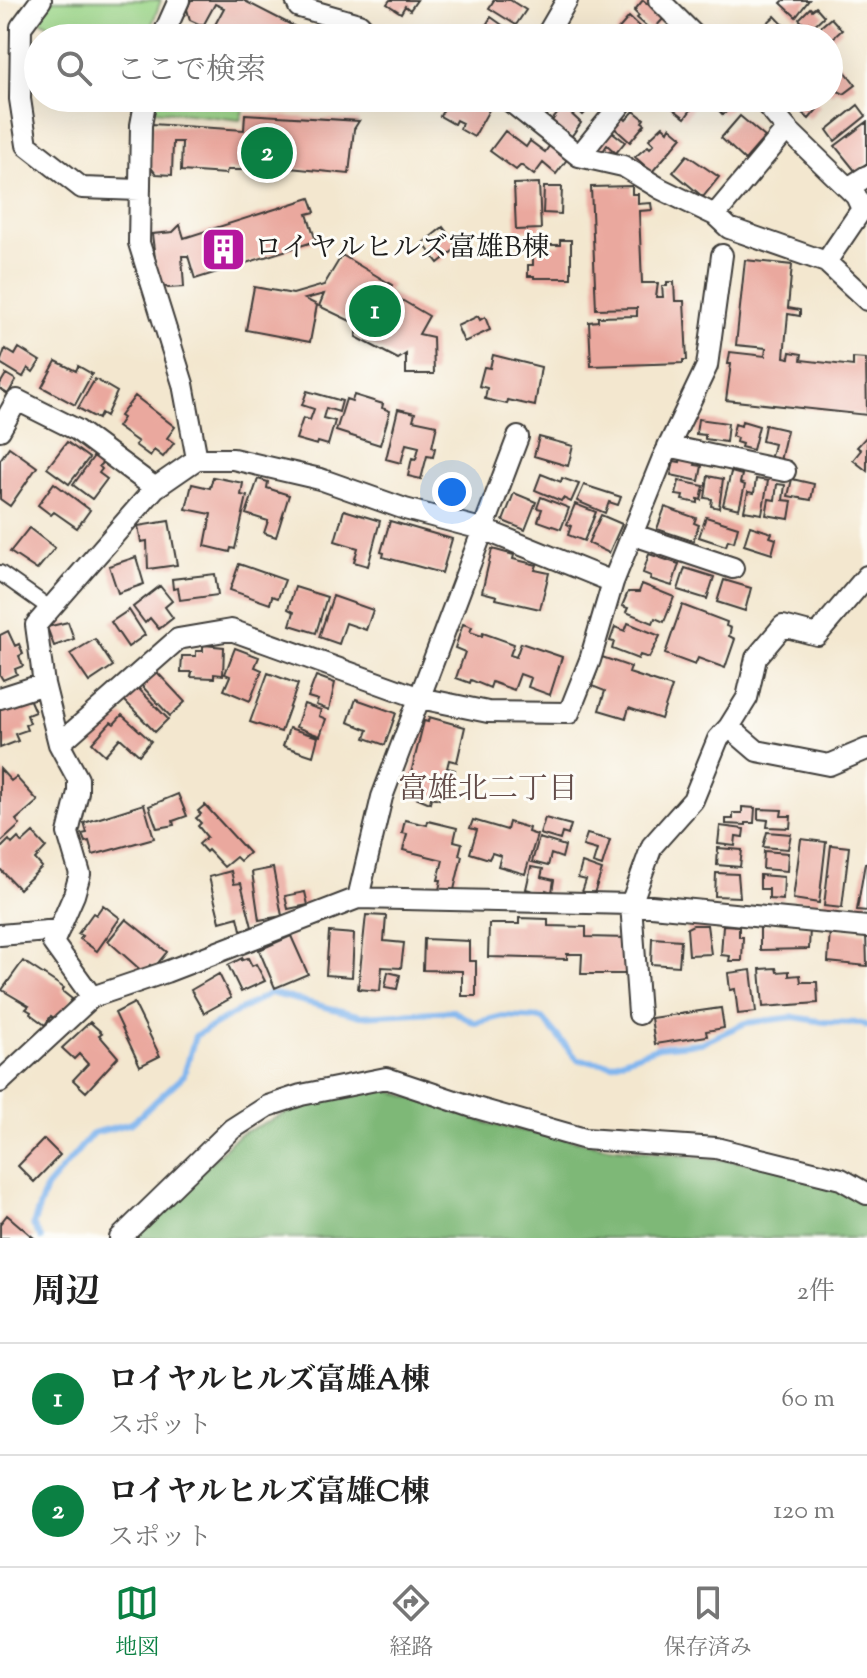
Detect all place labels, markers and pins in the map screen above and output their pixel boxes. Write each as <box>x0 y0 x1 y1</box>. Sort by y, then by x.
pin: 2 <box>241 123 293 183</box>
building icon: ロイヤルヒルズ富雄B棟 <box>199 225 247 273</box>
place label: ロイヤルヒルズ富雄B棟 <box>254 229 550 269</box>
pin: 1 <box>349 281 401 341</box>

